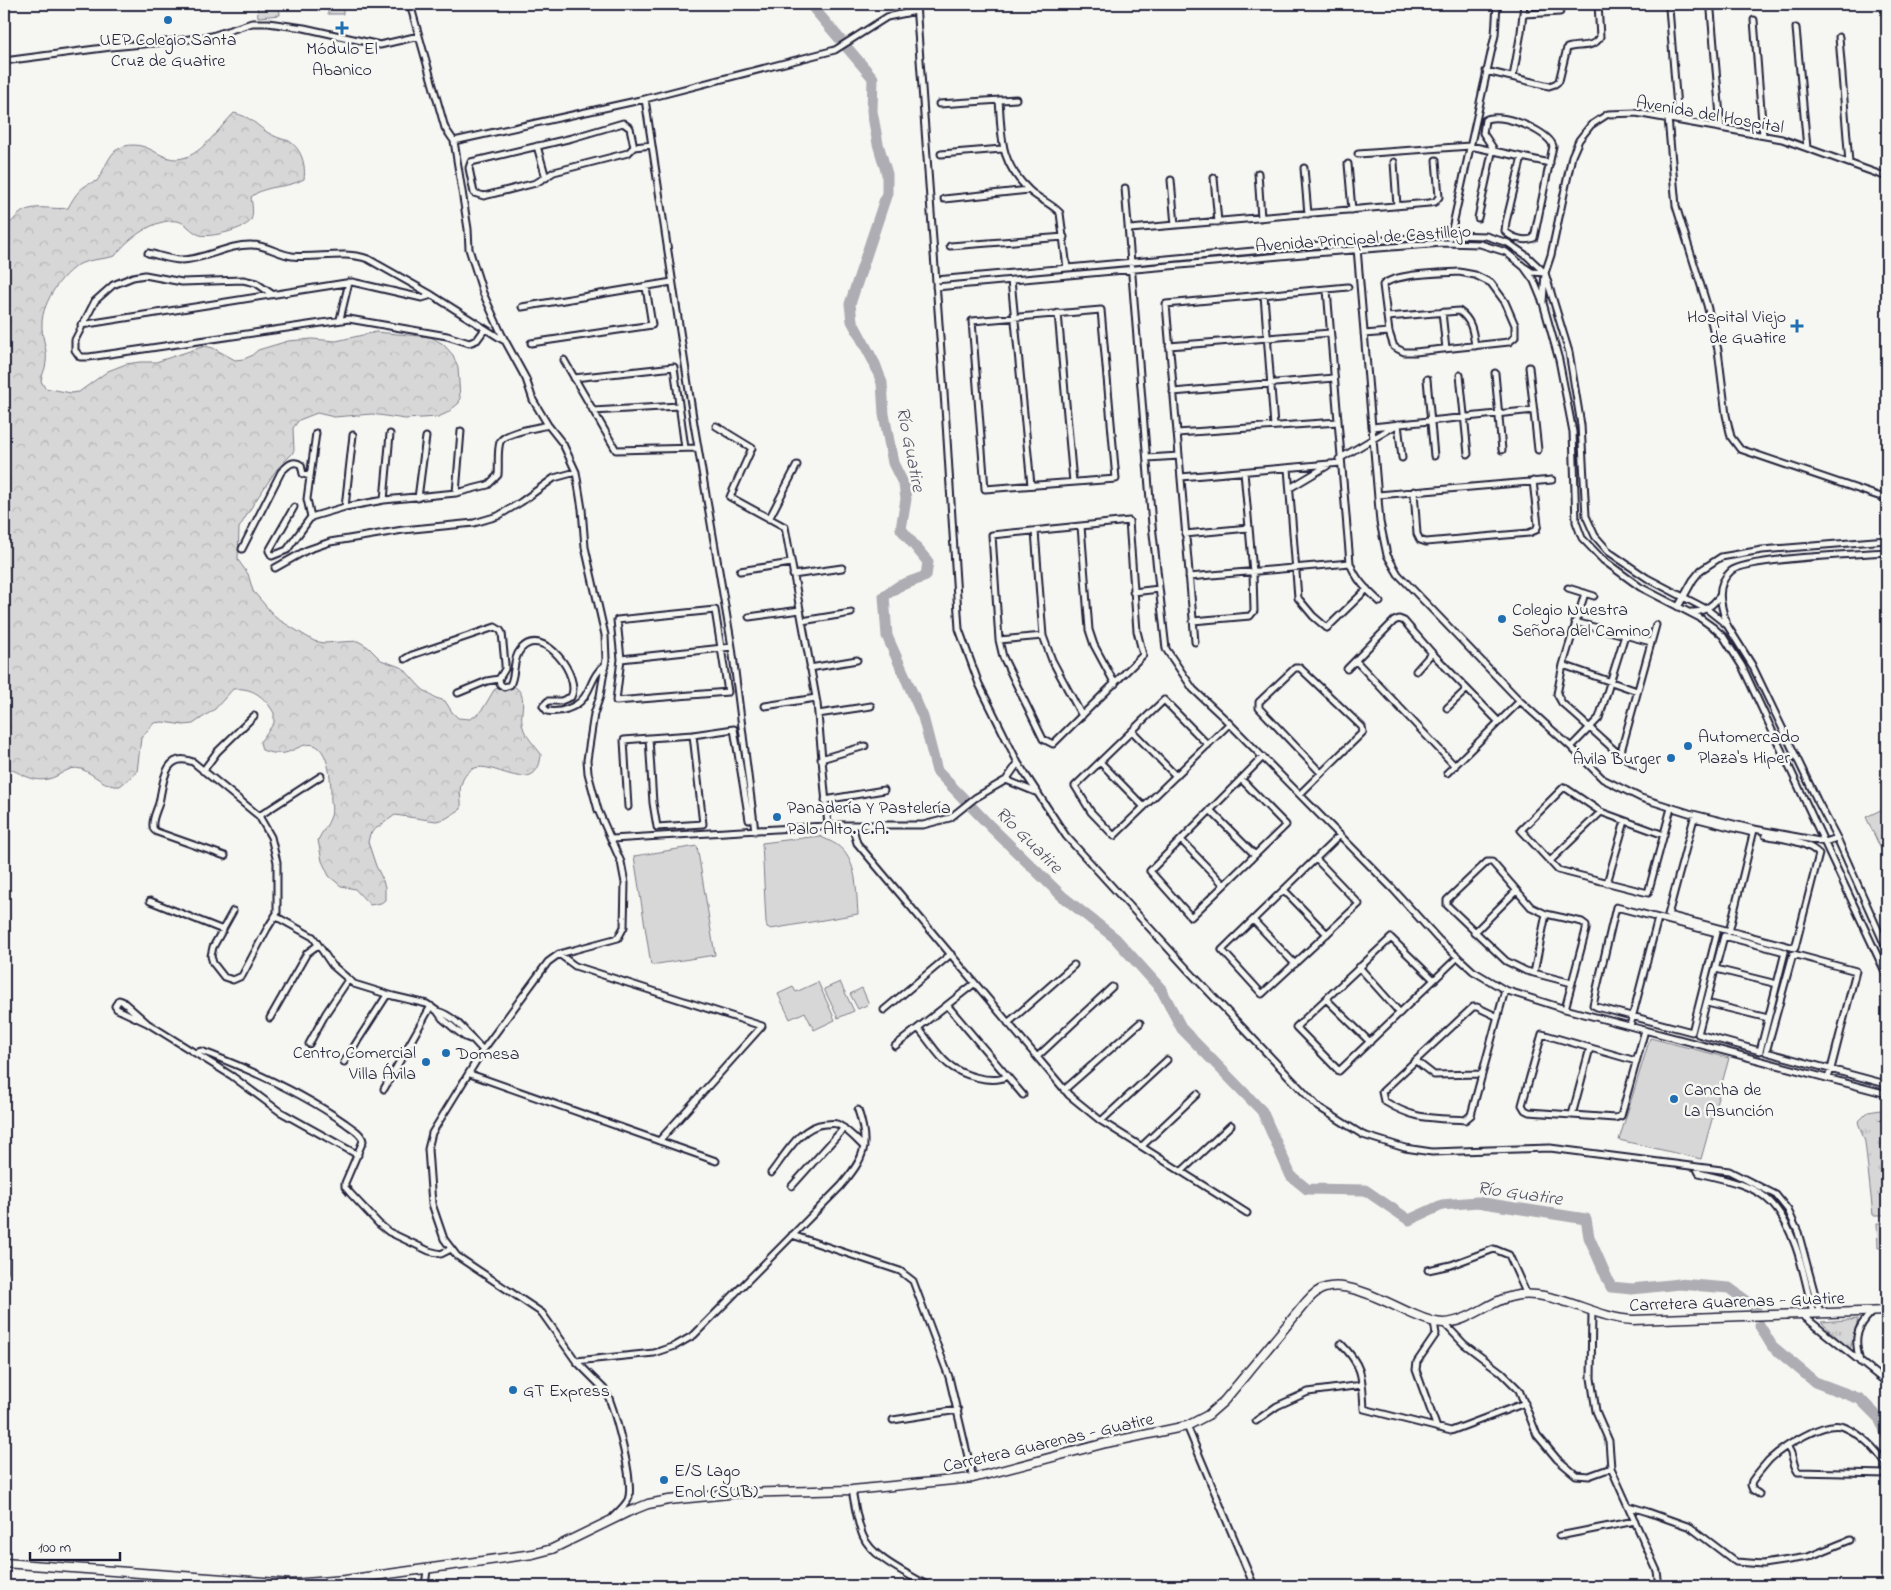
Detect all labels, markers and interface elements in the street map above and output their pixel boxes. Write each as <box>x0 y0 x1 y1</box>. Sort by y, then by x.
marker: UEP Colegio Santa Cruz de Guatire <box>162 14 174 26</box>
marker: Módulo El Abanico <box>335 21 349 35</box>
place label: UEP Colegio Santa Cruz de Guatire <box>99 28 237 75</box>
place label: Módulo El Abanico <box>306 37 378 84</box>
street label: Avenida del Hospital <box>1634 90 1786 142</box>
street label: Avenida Principal de Castillejo <box>1254 219 1472 261</box>
place label: Hospital Viejo de Guatire <box>1687 305 1787 352</box>
marker: Hospital Viejo de Guatire <box>1790 319 1804 333</box>
water label: Río Guatire <box>888 405 931 496</box>
place label: Colegio Nuestra Señora del Camino <box>1512 598 1650 645</box>
marker: Colegio Nuestra Señora del Camino <box>1496 613 1508 625</box>
place label: Automercado Plaza's Hiper <box>1698 725 1800 772</box>
marker: Automercado Plaza's Hiper <box>1682 740 1694 752</box>
place label: Ávila Burger <box>1573 747 1661 774</box>
marker: Ávila Burger <box>1665 752 1677 764</box>
place label: Panadería Y Pastelería Palo Alto. C.A. <box>787 796 951 843</box>
water label: Río Guatire <box>988 801 1069 882</box>
marker: Panadería Y Pastelería Palo Alto. C.A. <box>771 811 783 823</box>
place label: Centro Comercial Villa Ávila <box>293 1041 416 1088</box>
place label: Domesa <box>455 1042 520 1068</box>
marker: Domesa <box>440 1047 452 1059</box>
marker: Centro Comercial Villa Ávila <box>420 1056 432 1068</box>
place label: Cancha de La Asunción <box>1684 1078 1774 1125</box>
marker: Cancha de La Asunción <box>1668 1093 1680 1105</box>
water label: Río Guatire <box>1475 1175 1565 1214</box>
street label: Carretera Guarenas - Guatire <box>1629 1286 1846 1320</box>
place label: GT Express <box>523 1379 610 1405</box>
marker: GT Express <box>507 1384 519 1396</box>
street label: Carretera Guarenas - Guatire <box>941 1407 1157 1481</box>
place label: E/S Lago Enol (SUB) <box>674 1459 758 1506</box>
marker: E/S Lago Enol (SUB) <box>658 1474 670 1486</box>
scale bar <box>30 1530 120 1562</box>
text: 100 m <box>38 1537 71 1559</box>

